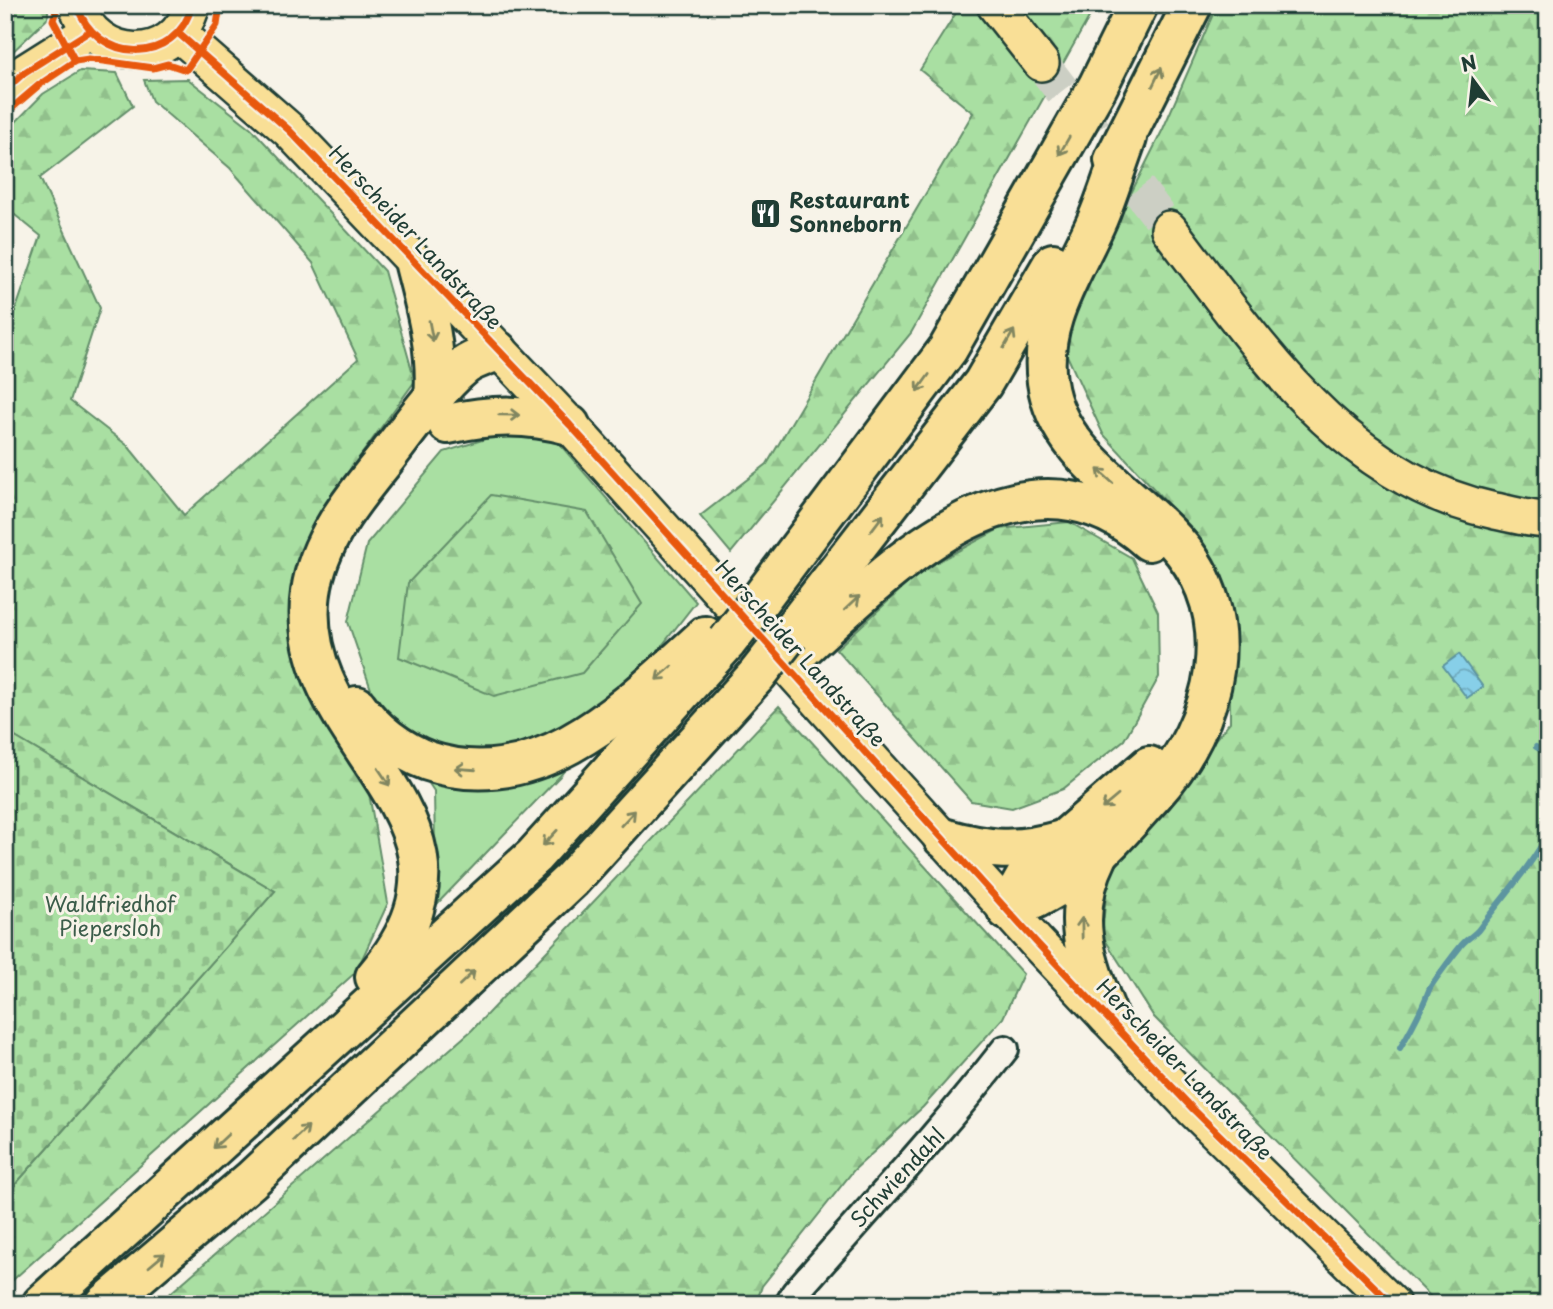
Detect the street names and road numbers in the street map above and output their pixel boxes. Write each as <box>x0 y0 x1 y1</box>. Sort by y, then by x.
street label: Herscheider Landstraße <box>322 137 511 336</box>
street label: Herscheider Landstraße <box>709 552 894 753</box>
street label: Herscheider Landstraße <box>1090 971 1281 1167</box>
street label: Schwiendahl <box>842 1119 951 1234</box>

